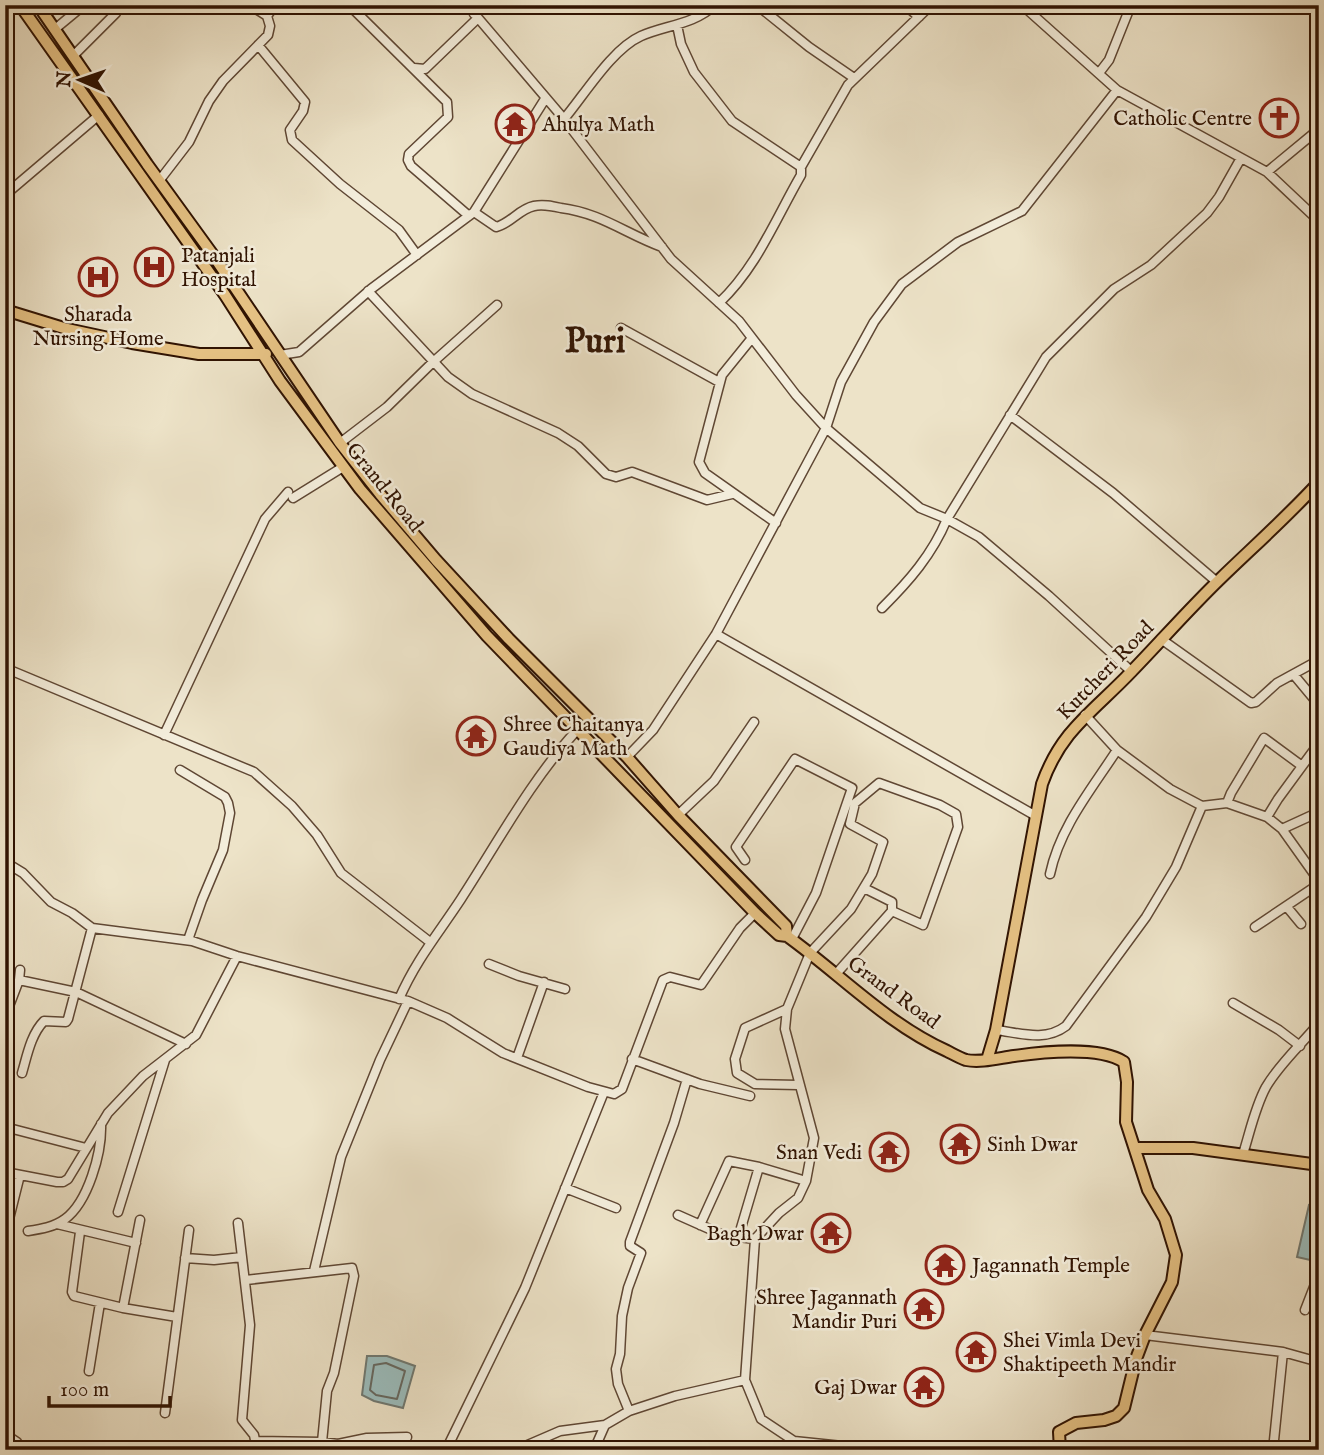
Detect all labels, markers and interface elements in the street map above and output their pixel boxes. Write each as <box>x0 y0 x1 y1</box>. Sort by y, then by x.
north arrow <box>46 46 116 116</box>
text: N <box>53 70 77 89</box>
church icon: Catholic Centre <box>1258 97 1300 139</box>
temple icon: Ahulya Math <box>494 103 536 145</box>
place label: Catholic Centre <box>1113 106 1252 133</box>
place label: Ahulya Math <box>541 112 655 139</box>
place label: Patanjali Hospital <box>181 243 257 294</box>
hospital icon: Patanjali Hospital <box>133 246 175 288</box>
hospital icon: Sharada Nursing Home <box>77 256 119 298</box>
place label: Sharada Nursing Home <box>32 302 164 353</box>
district label: Puri <box>565 320 625 365</box>
street label: Grand Road <box>339 438 429 539</box>
street label: Kutcheri Road <box>1052 615 1161 727</box>
place label: Shree Chaitanya Gaudiya Math <box>503 712 645 763</box>
temple icon: Shree Chaitanya Gaudiya Math <box>455 715 497 757</box>
street label: Grand Road <box>842 951 945 1036</box>
temple icon: Sinh Dwar <box>939 1123 981 1165</box>
temple icon: Snan Vedi <box>868 1131 910 1173</box>
place label: Sinh Dwar <box>987 1132 1078 1159</box>
place label: Snan Vedi <box>776 1140 862 1167</box>
temple icon: Bagh Dwar <box>810 1212 852 1254</box>
place label: Bagh Dwar <box>706 1221 804 1248</box>
temple icon: Jagannath Temple <box>924 1244 966 1286</box>
place label: Jagannath Temple <box>970 1253 1130 1280</box>
place label: Shree Jagannath Mandir Puri <box>756 1285 897 1336</box>
temple icon: Shree Jagannath Mandir Puri <box>903 1288 945 1330</box>
place label: Shei Vimla Devi Shaktipeeth Mandir <box>1003 1328 1176 1379</box>
temple icon: Shei Vimla Devi Shaktipeeth Mandir <box>955 1331 997 1373</box>
scale bar <box>49 1364 170 1408</box>
temple icon: Gaj Dwar <box>903 1366 945 1408</box>
place label: Gaj Dwar <box>814 1375 897 1402</box>
text: 100 m <box>60 1377 109 1404</box>

